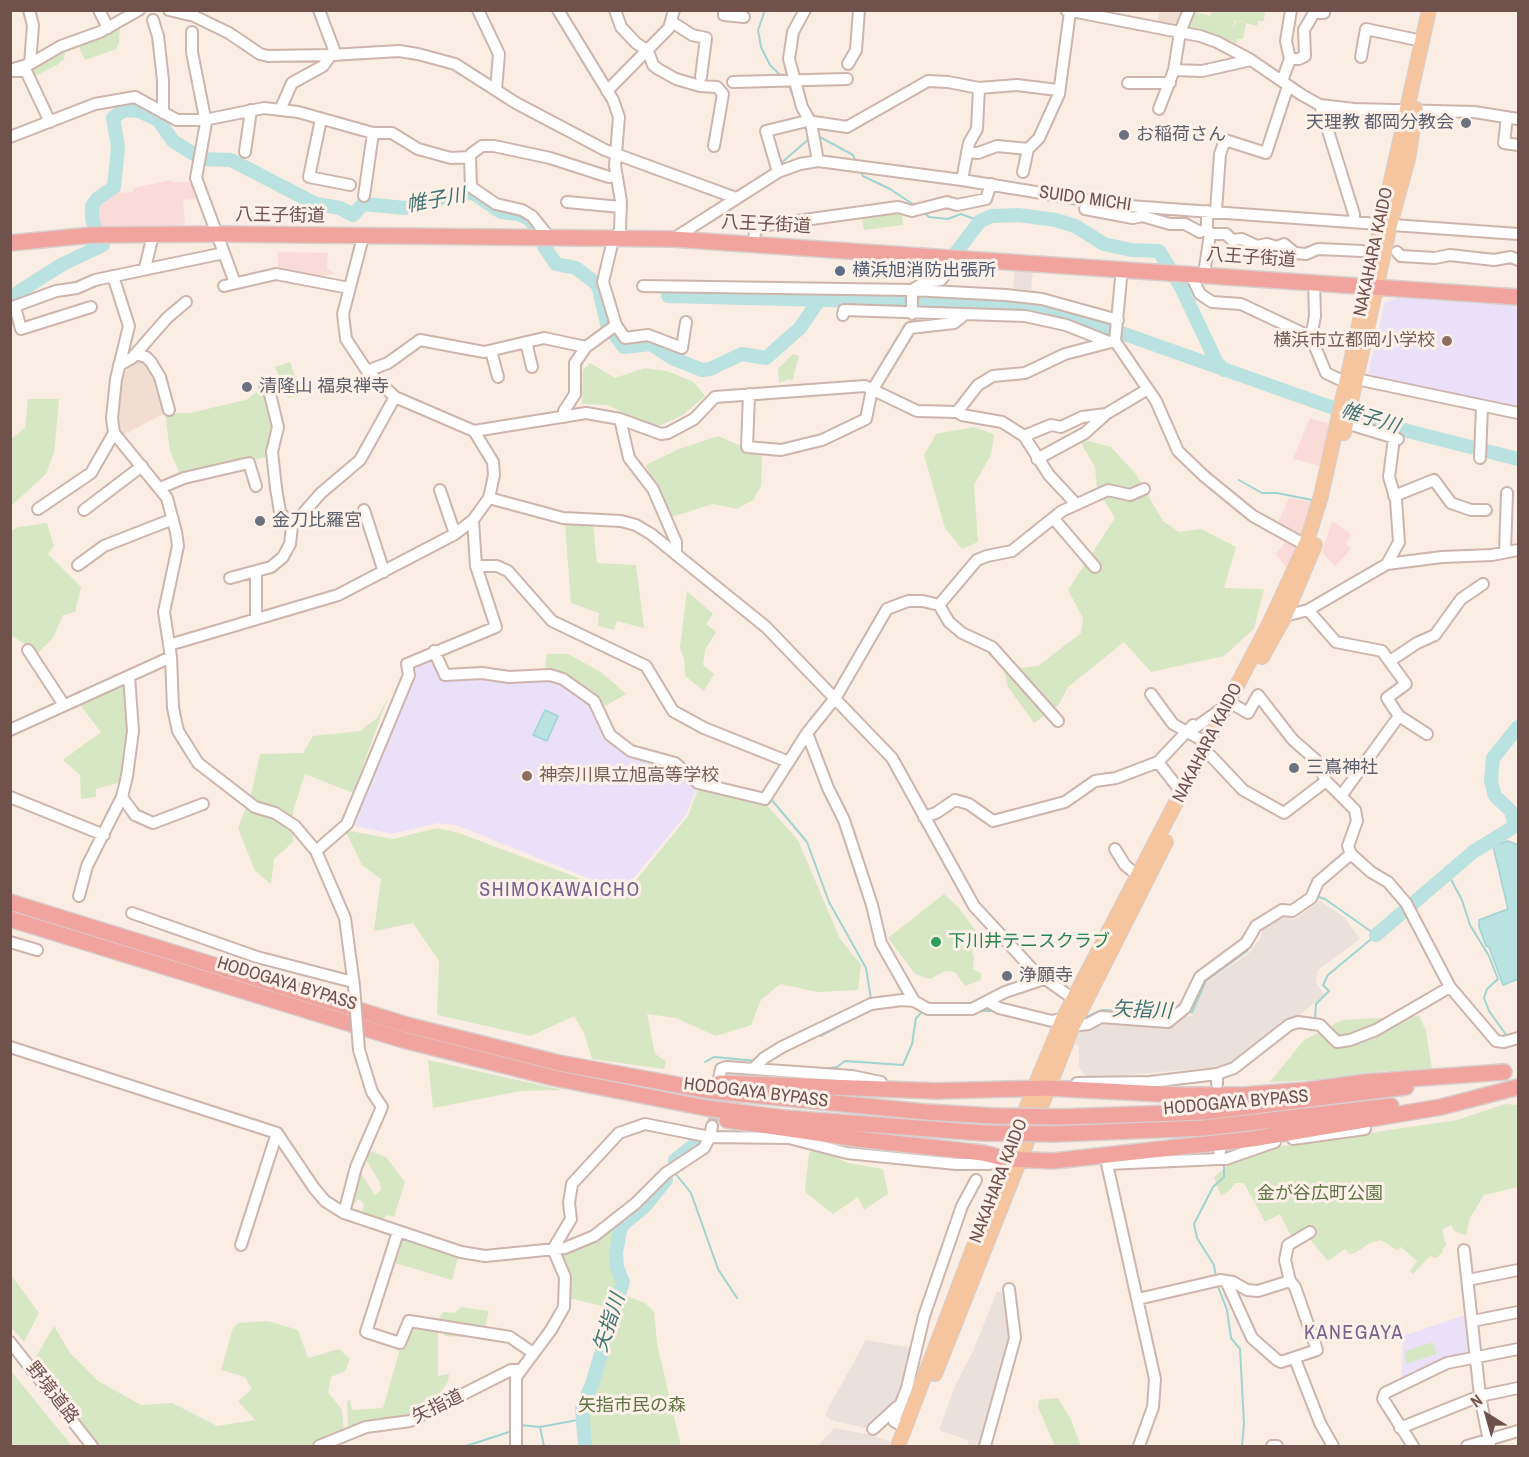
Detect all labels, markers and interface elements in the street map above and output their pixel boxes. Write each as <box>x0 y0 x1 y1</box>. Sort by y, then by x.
place label: 天理教 都岡分教会 <box>1306 112 1454 134</box>
marker: 天理教 都岡分教会 <box>1459 116 1473 130</box>
place label: お稲荷さん <box>1136 124 1226 146</box>
marker: お稲荷さん <box>1117 128 1131 142</box>
street label: SUIDO MICHI <box>1038 182 1132 216</box>
water label: 帷子川 <box>404 184 468 218</box>
street label: NAKAHARA KAIDO <box>1350 186 1398 318</box>
street label: 八王子街道 <box>235 204 325 228</box>
street label: 八王子街道 <box>720 212 812 238</box>
street label: 八王子街道 <box>1205 244 1297 272</box>
place label: 横浜旭消防出張所 <box>852 260 996 282</box>
marker: 横浜旭消防出張所 <box>833 264 847 278</box>
place label: 横浜市立都岡小学校 <box>1273 330 1435 352</box>
marker: 横浜市立都岡小学校 <box>1440 334 1454 348</box>
place label: 清隆山 福泉禅寺 <box>259 376 389 398</box>
marker: 清隆山 福泉禅寺 <box>240 380 254 394</box>
water label: 帷子川 <box>1338 399 1402 439</box>
place label: 金刀比羅宮 <box>272 510 362 532</box>
marker: 金刀比羅宮 <box>253 514 267 528</box>
street label: NAKAHARA KAIDO <box>1169 680 1247 806</box>
place label: 三嶌神社 <box>1306 757 1378 779</box>
marker: 三嶌神社 <box>1287 761 1301 775</box>
place label: 神奈川県立旭高等学校 <box>539 765 719 787</box>
marker: 神奈川県立旭高等学校 <box>520 769 534 783</box>
district label: SHIMOKAWAICHO <box>479 879 641 903</box>
place label: 下川井テニスクラブ <box>948 931 1110 953</box>
marker: 下川井テニスクラブ <box>929 935 943 949</box>
street label: HODOGAYA BYPASS <box>214 952 360 1016</box>
place label: 浄願寺 <box>1019 965 1073 987</box>
marker: 浄願寺 <box>1000 969 1014 983</box>
water label: 矢指川 <box>1112 998 1172 1024</box>
street label: HODOGAYA BYPASS <box>683 1073 829 1113</box>
street label: HODOGAYA BYPASS <box>1163 1086 1309 1120</box>
street label: NAKAHARA KAIDO <box>965 1116 1033 1246</box>
park label: 金が谷広町公園 <box>1257 1183 1383 1205</box>
water label: 矢指川 <box>589 1291 631 1355</box>
district label: KANEGAYA <box>1304 1322 1404 1346</box>
street label: 野境道路 <box>21 1358 83 1428</box>
street label: 矢指道 <box>409 1385 467 1429</box>
north arrow <box>1457 1385 1517 1445</box>
text: N <box>1466 1389 1487 1412</box>
park label: 矢指市民の森 <box>578 1395 686 1417</box>

